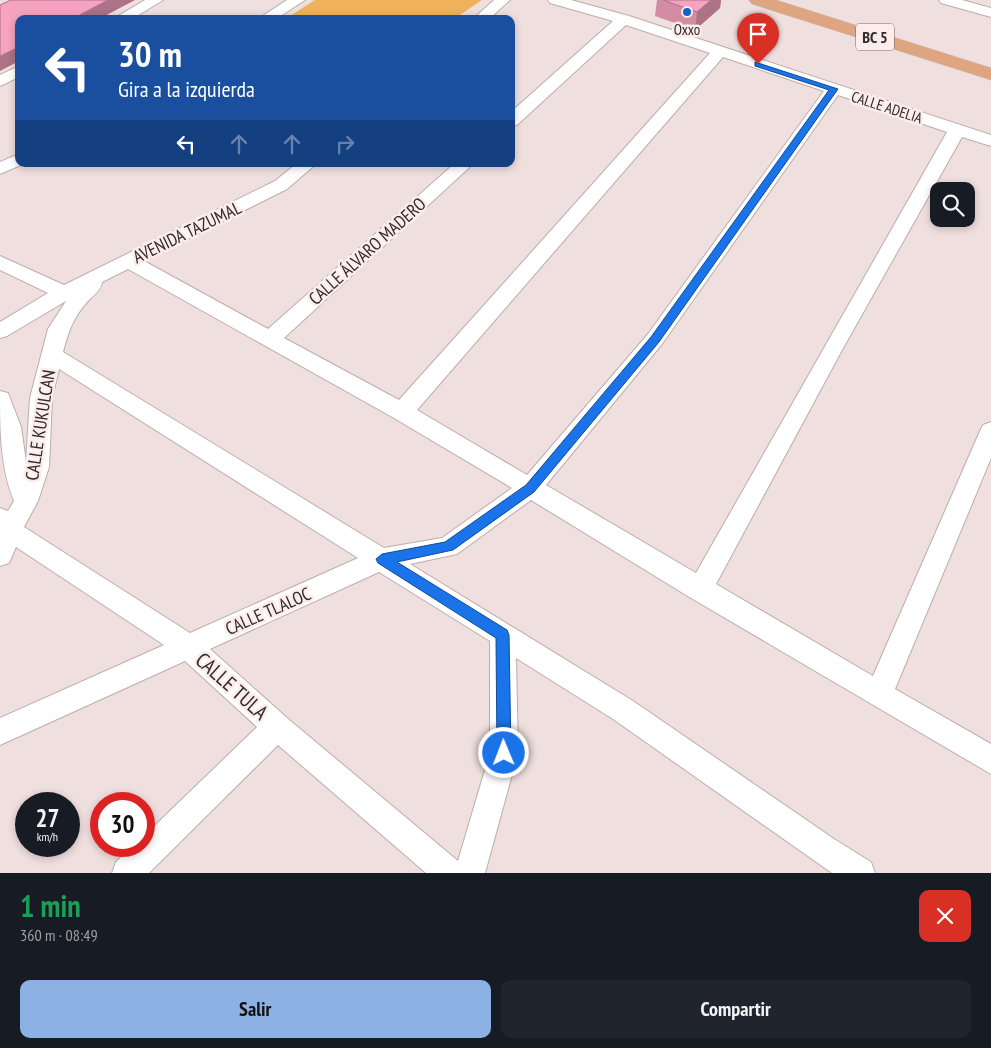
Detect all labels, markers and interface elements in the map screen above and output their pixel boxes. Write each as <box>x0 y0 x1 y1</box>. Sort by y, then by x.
marker: Oxxo <box>681 6 693 18</box>
pin <box>737 13 779 64</box>
place label: Oxxo <box>674 20 700 39</box>
icon: arrive <box>744 20 772 48</box>
road number: BC 5 <box>856 24 894 51</box>
text: 30 m <box>118 31 182 77</box>
icon: left <box>35 35 100 100</box>
text: Gira a la izquierda <box>118 75 255 103</box>
street label: CALLE ADELIA <box>849 87 926 128</box>
icon: left <box>172 130 200 158</box>
icon: ahead <box>225 130 253 158</box>
icon: ahead <box>278 130 306 158</box>
icon: right <box>331 130 359 158</box>
map controls <box>930 182 975 227</box>
button: search <box>930 182 975 227</box>
street label: CALLE ÁLVARO MADERO <box>304 192 430 310</box>
street label: AVENIDA TAZUMAL <box>129 196 246 268</box>
street label: CALLE KUKULCAN <box>20 368 60 482</box>
street label: CALLE TLALOC <box>222 582 314 640</box>
street label: CALLE TULA <box>190 646 274 726</box>
position arrow <box>477 726 529 778</box>
speed limit sign: 30 <box>90 792 155 857</box>
text: 27 <box>36 802 59 834</box>
text: km/h <box>37 829 58 844</box>
text: 1 min <box>20 886 81 925</box>
button: close <box>919 890 971 942</box>
text: 360 m · 08:49 <box>20 925 98 945</box>
button: Salir <box>20 980 491 1038</box>
button: Compartir <box>501 980 971 1038</box>

